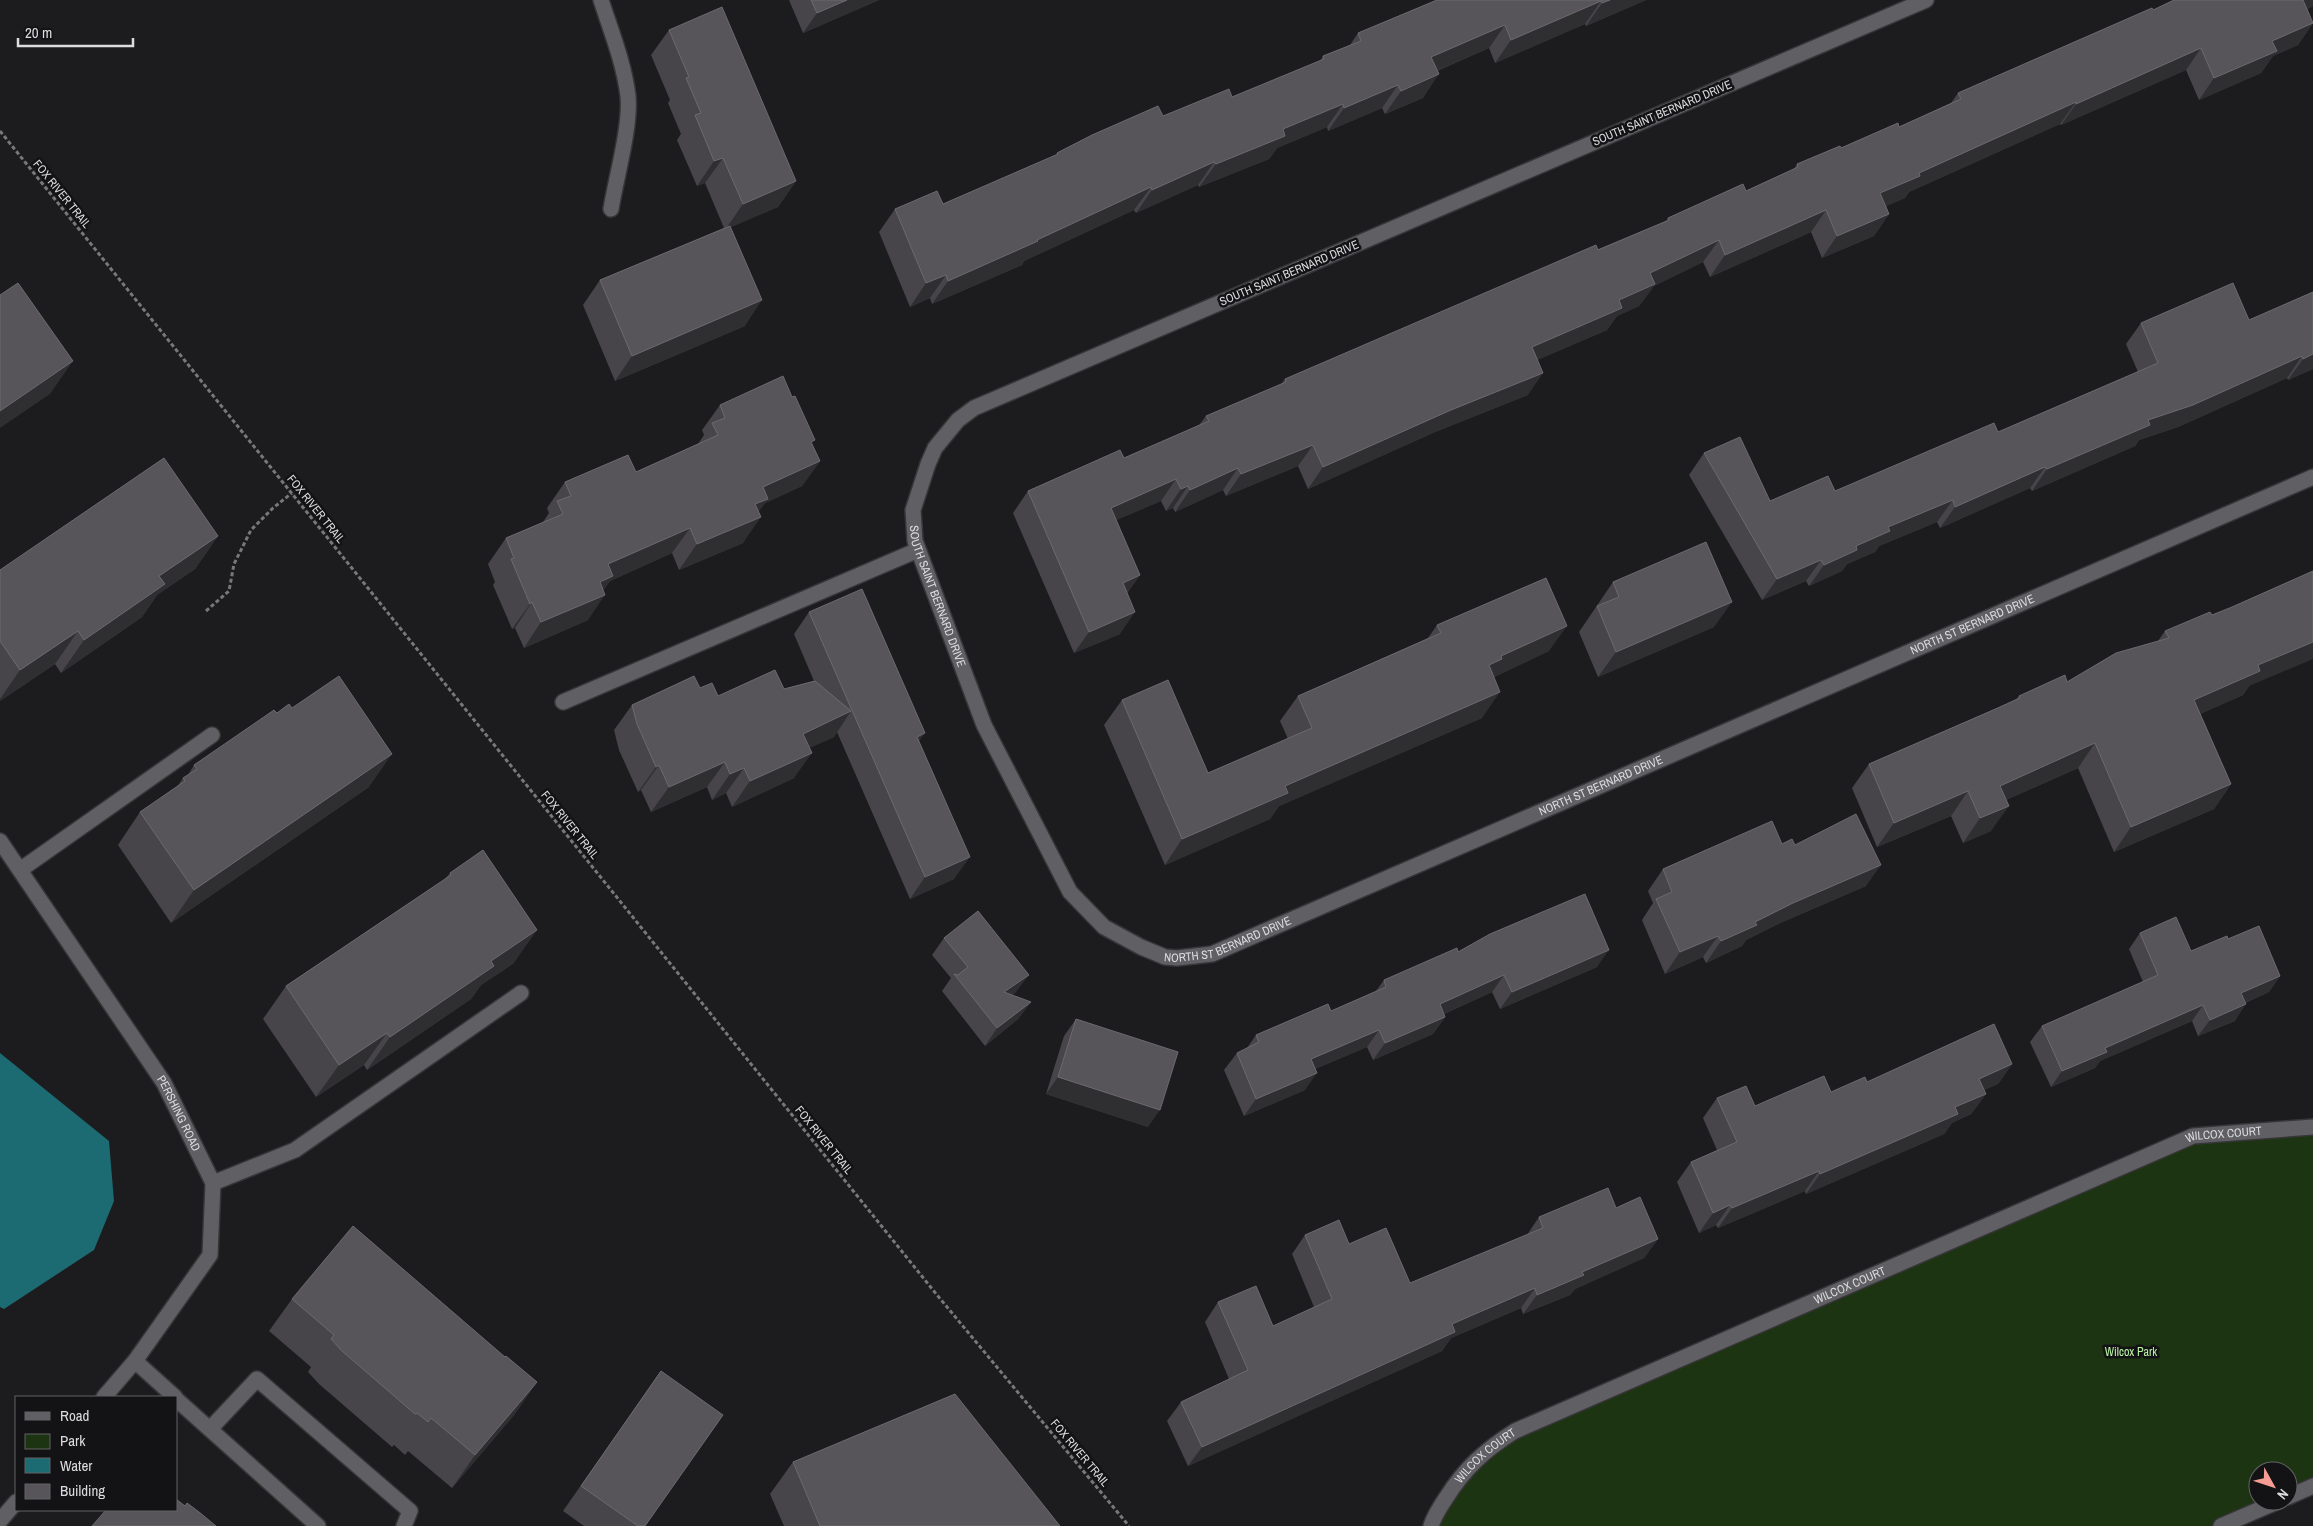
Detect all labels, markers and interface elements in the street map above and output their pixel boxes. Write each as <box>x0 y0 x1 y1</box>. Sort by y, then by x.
scale bar <box>18 15 132 47</box>
text: 20 m <box>25 22 52 43</box>
street label: SOUTH SAINT BERNARD DRIVE <box>1590 76 1734 150</box>
street label: FOX RIVER TRAIL <box>30 157 95 232</box>
street label: SOUTH SAINT BERNARD DRIVE <box>1217 236 1361 310</box>
street label: FOX RIVER TRAIL <box>284 472 349 547</box>
street label: SOUTH SAINT BERNARD DRIVE <box>906 525 970 669</box>
street label: NORTH ST BERNARD DRIVE <box>1908 591 2037 659</box>
street label: NORTH ST BERNARD DRIVE <box>1536 752 1665 820</box>
street label: FOX RIVER TRAIL <box>538 788 603 863</box>
street label: NORTH ST BERNARD DRIVE <box>1163 913 1294 966</box>
street label: PERSHING ROAD <box>153 1072 204 1154</box>
street label: FOX RIVER TRAIL <box>792 1103 857 1178</box>
street label: WILCOX COURT <box>2183 1123 2262 1146</box>
street label: WILCOX COURT <box>1812 1263 1888 1308</box>
park label: Wilcox Park <box>2105 1344 2157 1360</box>
legend <box>15 1396 178 1511</box>
text: Road <box>60 1405 89 1426</box>
street label: FOX RIVER TRAIL <box>1047 1416 1113 1491</box>
street label: WILCOX COURT <box>1451 1425 1519 1487</box>
text: Park <box>60 1430 86 1451</box>
text: Water <box>60 1455 92 1476</box>
north arrow <box>2248 1461 2298 1511</box>
text: Building <box>60 1480 105 1501</box>
text: N <box>2273 1485 2293 1503</box>

